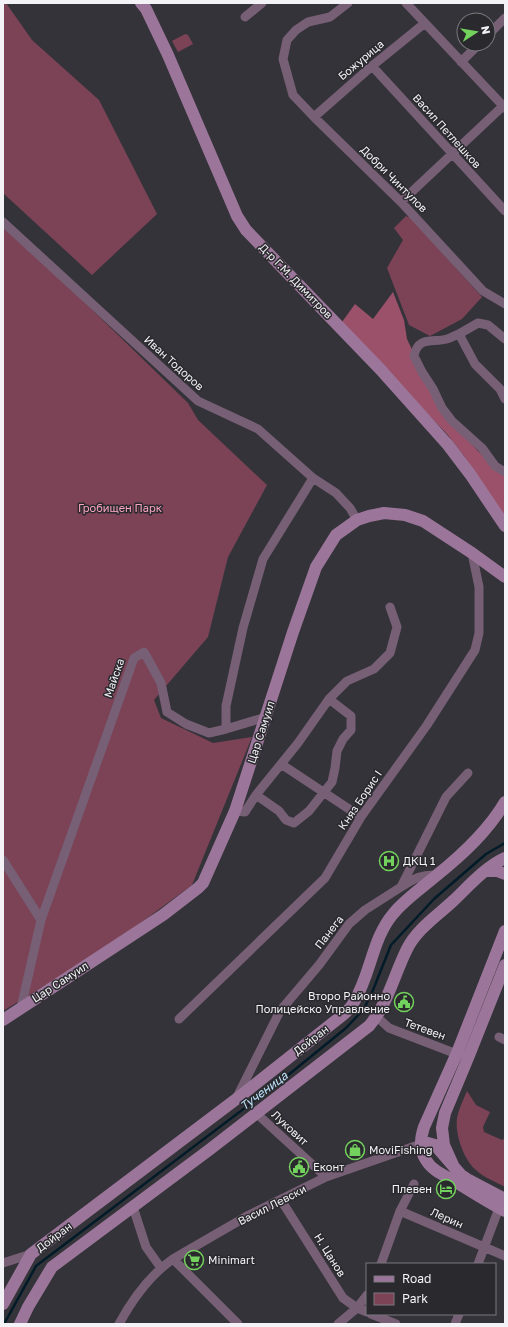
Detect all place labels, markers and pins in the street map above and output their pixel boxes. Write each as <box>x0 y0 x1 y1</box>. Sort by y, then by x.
hospital icon: ДКЦ 1 <box>378 850 400 872</box>
place label: ДКЦ 1 <box>403 854 435 867</box>
place label: Второ Районно Полицейско Управление <box>255 989 390 1015</box>
public building icon: Второ Районно Полицейско Управление <box>393 991 415 1013</box>
shop icon: MoviFishing <box>344 1139 366 1161</box>
place label: MoviFishing <box>369 1143 433 1156</box>
public building icon: Еконт <box>288 1156 310 1178</box>
place label: Еконт <box>313 1160 345 1173</box>
hotel icon: Плевен <box>435 1178 457 1200</box>
place label: Плевен <box>392 1182 432 1195</box>
supermarket icon: Minimart <box>183 1249 205 1271</box>
place label: Minimart <box>208 1253 255 1266</box>

